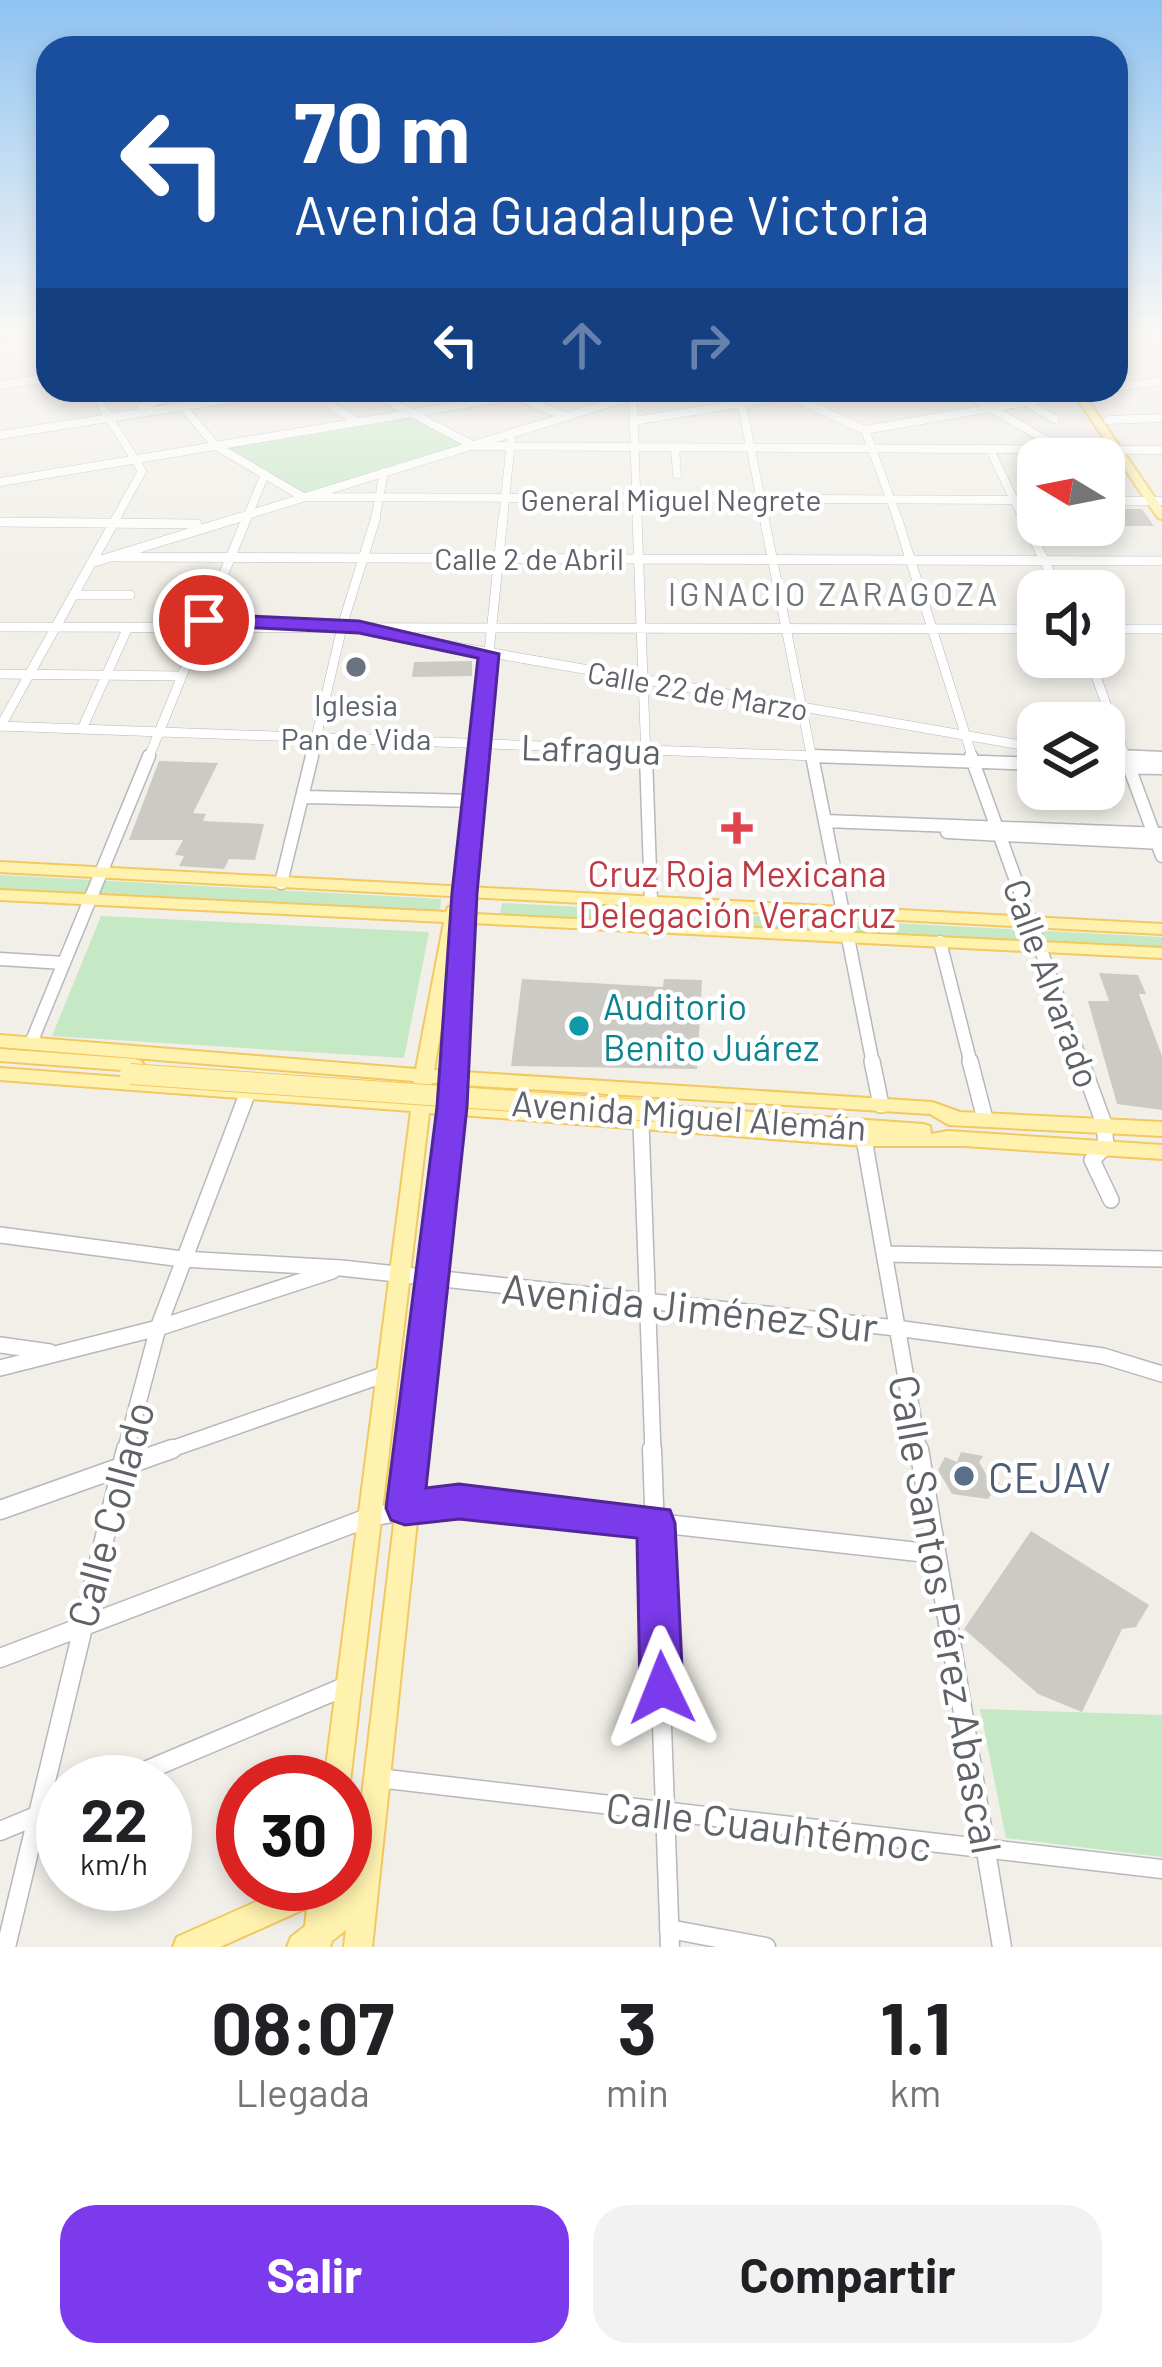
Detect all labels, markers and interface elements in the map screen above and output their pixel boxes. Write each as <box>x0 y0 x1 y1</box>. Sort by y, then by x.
text: 70 m <box>294 79 470 180</box>
icon: left <box>96 84 252 240</box>
text: Avenida Guadalupe Victoria <box>294 181 930 246</box>
icon: left <box>423 312 489 378</box>
icon: ahead <box>549 312 615 378</box>
icon: right <box>675 312 741 378</box>
north arrow <box>1017 438 1125 546</box>
map controls <box>1017 438 1125 810</box>
street label: General Miguel Negrete <box>521 481 821 517</box>
street label: Calle 2 de Abril <box>434 540 624 576</box>
pin <box>153 569 255 671</box>
button: sound <box>1017 570 1125 678</box>
district label: IGNACIO ZARAGOZA <box>668 573 1000 613</box>
icon: arrive <box>171 587 237 653</box>
street label: Calle 22 de Marzo <box>585 653 811 727</box>
marker: Iglesia Pan de Vida <box>343 654 369 680</box>
place label: Iglesia Pan de Vida <box>281 686 431 756</box>
button: layers <box>1017 702 1125 810</box>
street label: Lafragua <box>520 724 662 772</box>
marker: Cruz Roja Mexicana Delegación Veracruz <box>721 812 753 844</box>
place label: Cruz Roja Mexicana Delegación Veracruz <box>578 851 896 935</box>
street label: Calle Alvarado <box>995 873 1111 1093</box>
place label: Auditorio Benito Juárez <box>603 984 819 1068</box>
marker: Auditorio Benito Juárez <box>566 1013 592 1039</box>
street label: Avenida Miguel Alemán <box>510 1080 868 1148</box>
street label: Avenida Jiménez Sur <box>499 1261 881 1351</box>
street label: Calle Santos Pérez Abascal <box>880 1371 1014 1857</box>
street label: Calle Collado <box>55 1396 163 1632</box>
place label: CEJAV <box>988 1451 1111 1501</box>
marker: CEJAV <box>951 1463 977 1489</box>
position arrow <box>599 1625 725 1751</box>
speed limit sign: 30 <box>216 1755 372 1911</box>
street label: Calle Cuauhtémoc <box>603 1780 935 1870</box>
text: 22 <box>80 1782 148 1854</box>
text: km/h <box>80 1845 148 1881</box>
text: 08:07 <box>211 1983 394 2069</box>
text: 3 <box>618 1983 657 2069</box>
text: 1.1 <box>880 1983 951 2069</box>
text: Llegada <box>236 2068 370 2115</box>
text: min <box>606 2068 669 2115</box>
text: km <box>890 2068 941 2115</box>
button: Salir <box>60 2205 569 2343</box>
button: Compartir <box>593 2205 1102 2343</box>

